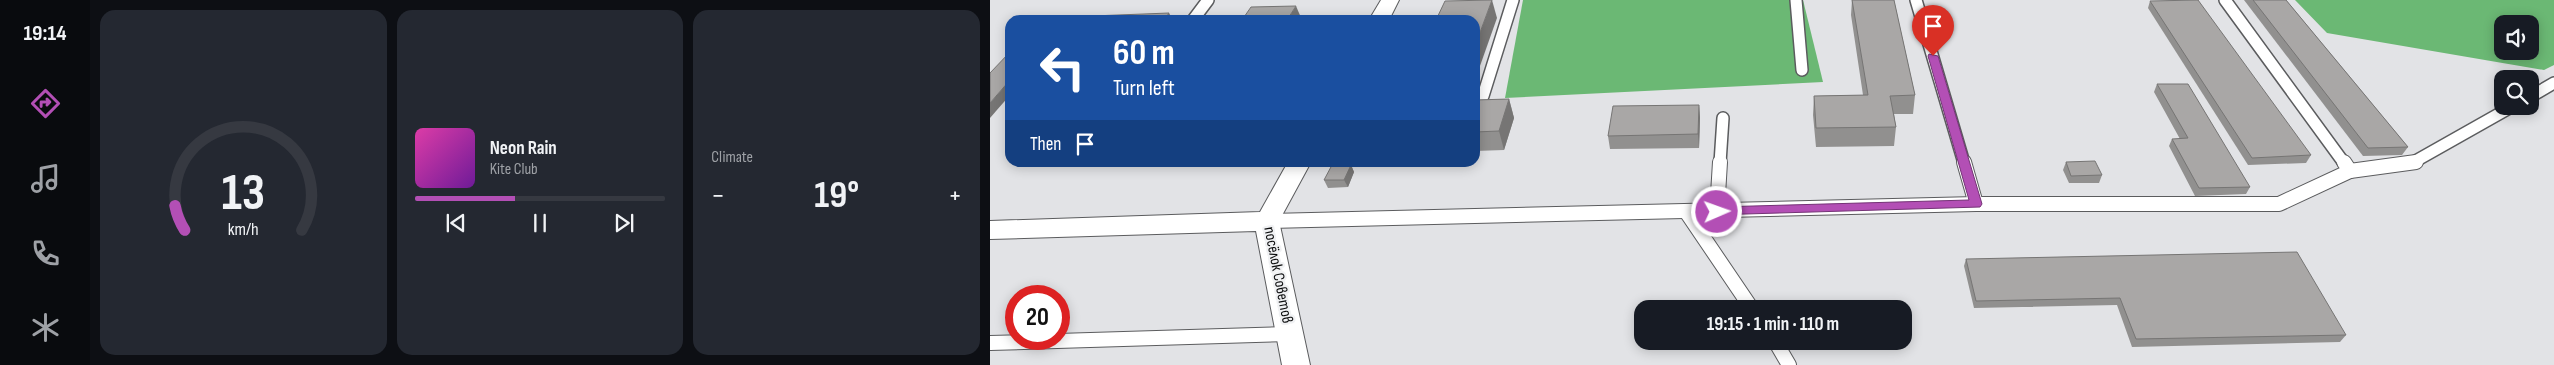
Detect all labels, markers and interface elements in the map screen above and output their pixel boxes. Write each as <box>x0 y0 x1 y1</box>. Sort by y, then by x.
pin <box>1912 5 1954 56</box>
icon: arrive <box>1919 12 1947 40</box>
map controls <box>2494 15 2539 115</box>
button: sound <box>2494 15 2539 60</box>
text: 19:14 <box>24 20 67 47</box>
text: 60 m <box>1113 32 1175 75</box>
icon: left <box>1030 35 1095 100</box>
button: search <box>2494 70 2539 115</box>
text: Turn left <box>1113 75 1175 102</box>
icon: directions <box>28 86 63 121</box>
icon: arrive <box>1071 130 1099 158</box>
text: Then <box>1030 133 1061 156</box>
text: Neon Rain <box>490 137 557 160</box>
text: Climate <box>711 148 753 167</box>
text: Kite Club <box>490 160 538 179</box>
icon: music <box>28 161 63 196</box>
text: 13 <box>221 162 265 225</box>
text: 19° <box>814 173 859 218</box>
text: − <box>711 179 725 212</box>
text: + <box>948 179 962 212</box>
position arrow <box>1690 185 1742 237</box>
icon: previous <box>442 209 470 237</box>
icon: pause <box>526 209 554 237</box>
icon: next <box>610 209 638 237</box>
text: km/h <box>228 219 259 240</box>
street label: посёлок Советов <box>1259 225 1297 325</box>
icon: phone <box>28 236 63 271</box>
speed limit sign: 20 <box>1005 285 1070 350</box>
icon: climate <box>28 310 63 345</box>
text: 19:15 · 1 min · 110 m <box>1707 313 1839 336</box>

